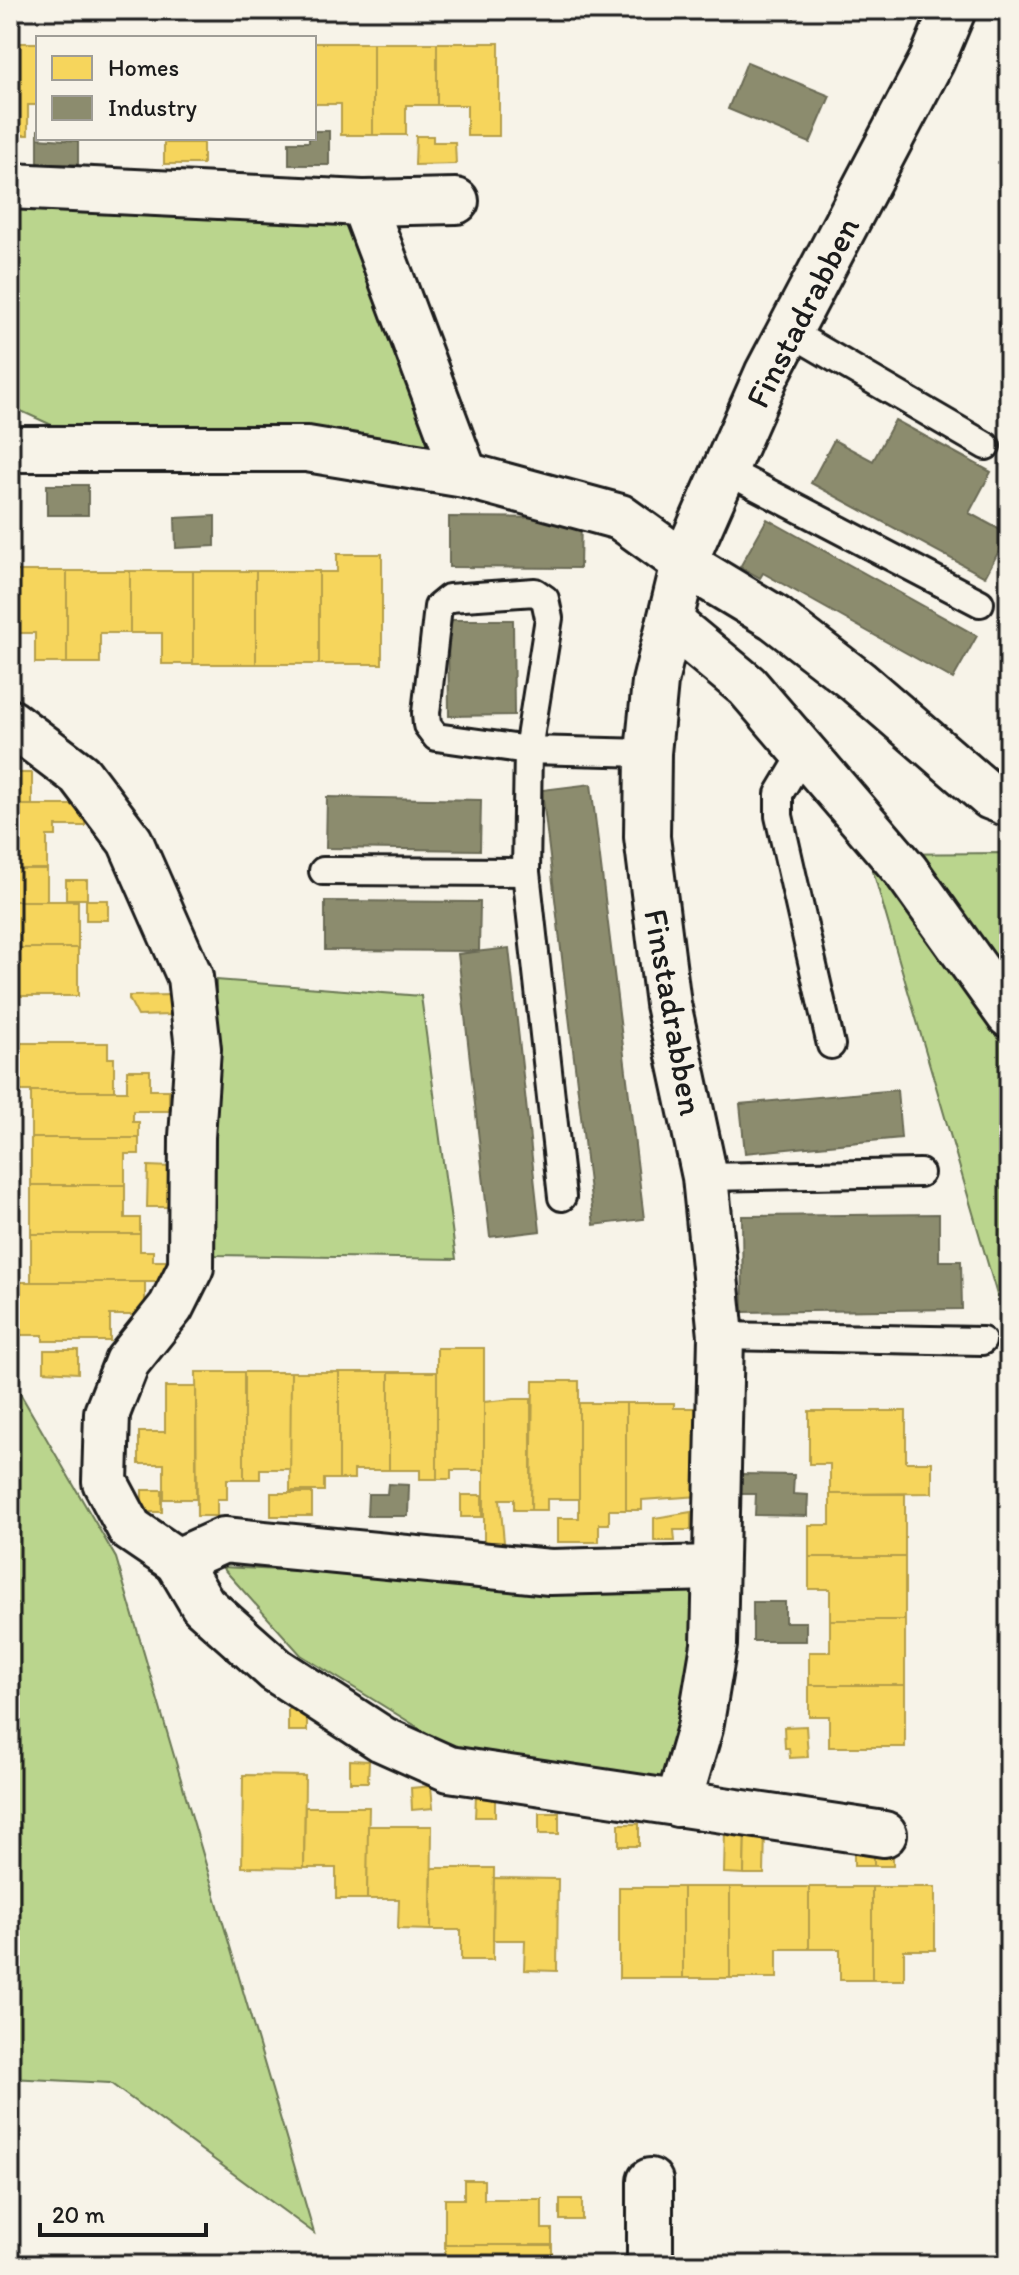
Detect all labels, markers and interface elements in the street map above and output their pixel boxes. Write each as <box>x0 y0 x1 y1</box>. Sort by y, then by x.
legend <box>36 36 316 140</box>
text: Homes <box>108 53 179 82</box>
text: Industry <box>108 93 197 122</box>
street label: Finstadrabben <box>737 210 868 415</box>
street label: Finstadrabben <box>635 906 712 1119</box>
scale bar <box>40 2187 206 2237</box>
text: 20 m <box>52 2200 105 2229</box>

